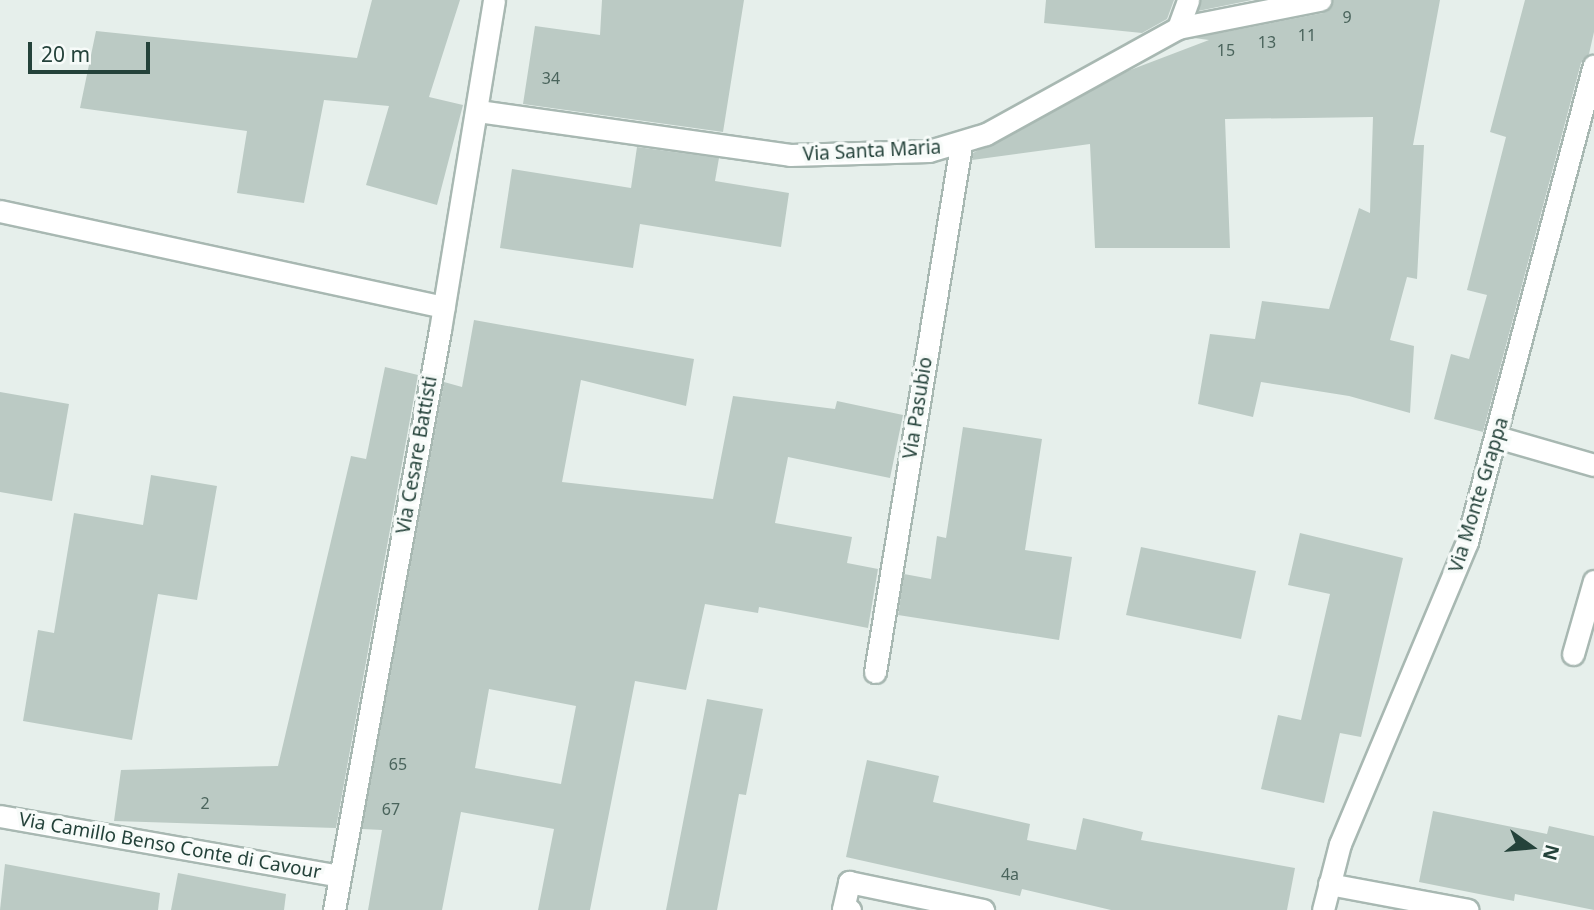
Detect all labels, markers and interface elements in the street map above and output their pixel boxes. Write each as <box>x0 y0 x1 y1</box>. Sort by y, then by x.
house number: 9 <box>1342 7 1352 27</box>
house number: 11 <box>1298 25 1316 45</box>
scale bar <box>32 28 154 72</box>
house number: 13 <box>1258 32 1276 52</box>
text: 20 m <box>41 40 90 68</box>
house number: 15 <box>1217 40 1235 60</box>
house number: 34 <box>542 68 560 88</box>
street label: Via Santa Maria <box>802 136 942 166</box>
street label: Via Pasubio <box>899 355 937 461</box>
street label: Via Cesare Battisti <box>392 374 442 536</box>
street label: Via Monte Grappa <box>1445 415 1513 575</box>
house number: 65 <box>389 754 407 774</box>
house number: 2 <box>200 793 210 813</box>
house number: 67 <box>382 799 400 819</box>
street label: Via Camillo Benso Conte di Cavour <box>17 808 323 884</box>
north arrow <box>1496 812 1566 882</box>
text: N <box>1537 842 1566 863</box>
house number: 4a <box>1001 864 1019 884</box>

